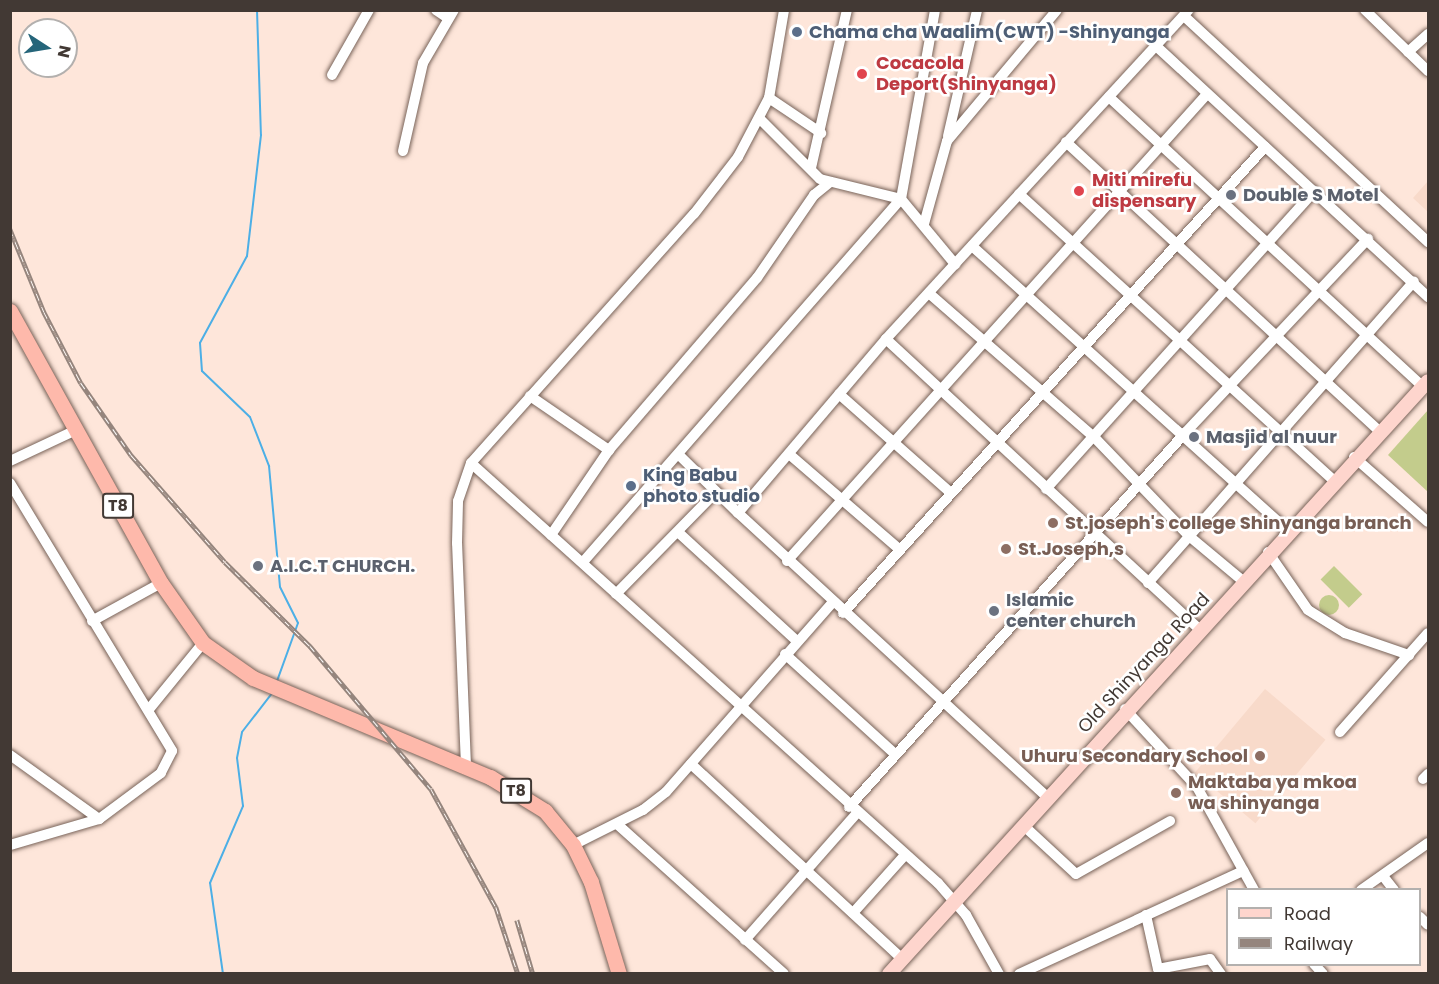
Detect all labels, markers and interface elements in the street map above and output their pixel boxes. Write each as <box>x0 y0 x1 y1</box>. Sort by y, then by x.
north arrow <box>18 18 78 78</box>
place label: Chama cha Waalim(CWT) -Shinyanga <box>809 21 1170 43</box>
marker: Chama cha Waalim(CWT) -Shinyanga <box>790 25 804 39</box>
text: N <box>52 43 77 60</box>
place label: Cocacola Deport(Shinyanga) <box>876 53 1057 96</box>
marker: Cocacola Deport(Shinyanga) <box>853 65 871 83</box>
place label: Miti mirefu dispensary <box>1092 170 1196 213</box>
marker: Miti mirefu dispensary <box>1070 182 1088 200</box>
place label: Double S Motel <box>1243 184 1379 206</box>
marker: Double S Motel <box>1224 188 1238 202</box>
place label: Masjid al nuur <box>1206 426 1337 448</box>
marker: Masjid al nuur <box>1187 430 1201 444</box>
place label: King Babu photo studio <box>643 465 760 508</box>
marker: King Babu photo studio <box>624 479 638 493</box>
road number: T8 <box>102 493 134 519</box>
place label: St.joseph's college Shinyanga branch <box>1065 512 1412 534</box>
marker: St.joseph's college Shinyanga branch <box>1046 516 1060 530</box>
place label: St.Joseph,s <box>1018 538 1124 560</box>
marker: St.Joseph,s <box>999 542 1013 556</box>
place label: A.I.C.T CHURCH. <box>270 555 415 577</box>
marker: A.I.C.T CHURCH. <box>251 559 265 573</box>
street label: Old Shinyanga Road <box>1074 589 1214 737</box>
place label: Islamic center church <box>1006 590 1136 632</box>
marker: Islamic center church <box>987 604 1001 618</box>
place label: Uhuru Secondary School <box>1021 745 1248 767</box>
marker: Uhuru Secondary School <box>1253 749 1267 763</box>
place label: Maktaba ya mkoa wa shinyanga <box>1188 772 1357 814</box>
road number: T8 <box>500 778 532 804</box>
marker: Maktaba ya mkoa wa shinyanga <box>1169 786 1183 800</box>
legend <box>1226 888 1421 966</box>
text: Road <box>1284 901 1331 926</box>
text: Railway <box>1284 931 1353 956</box>

